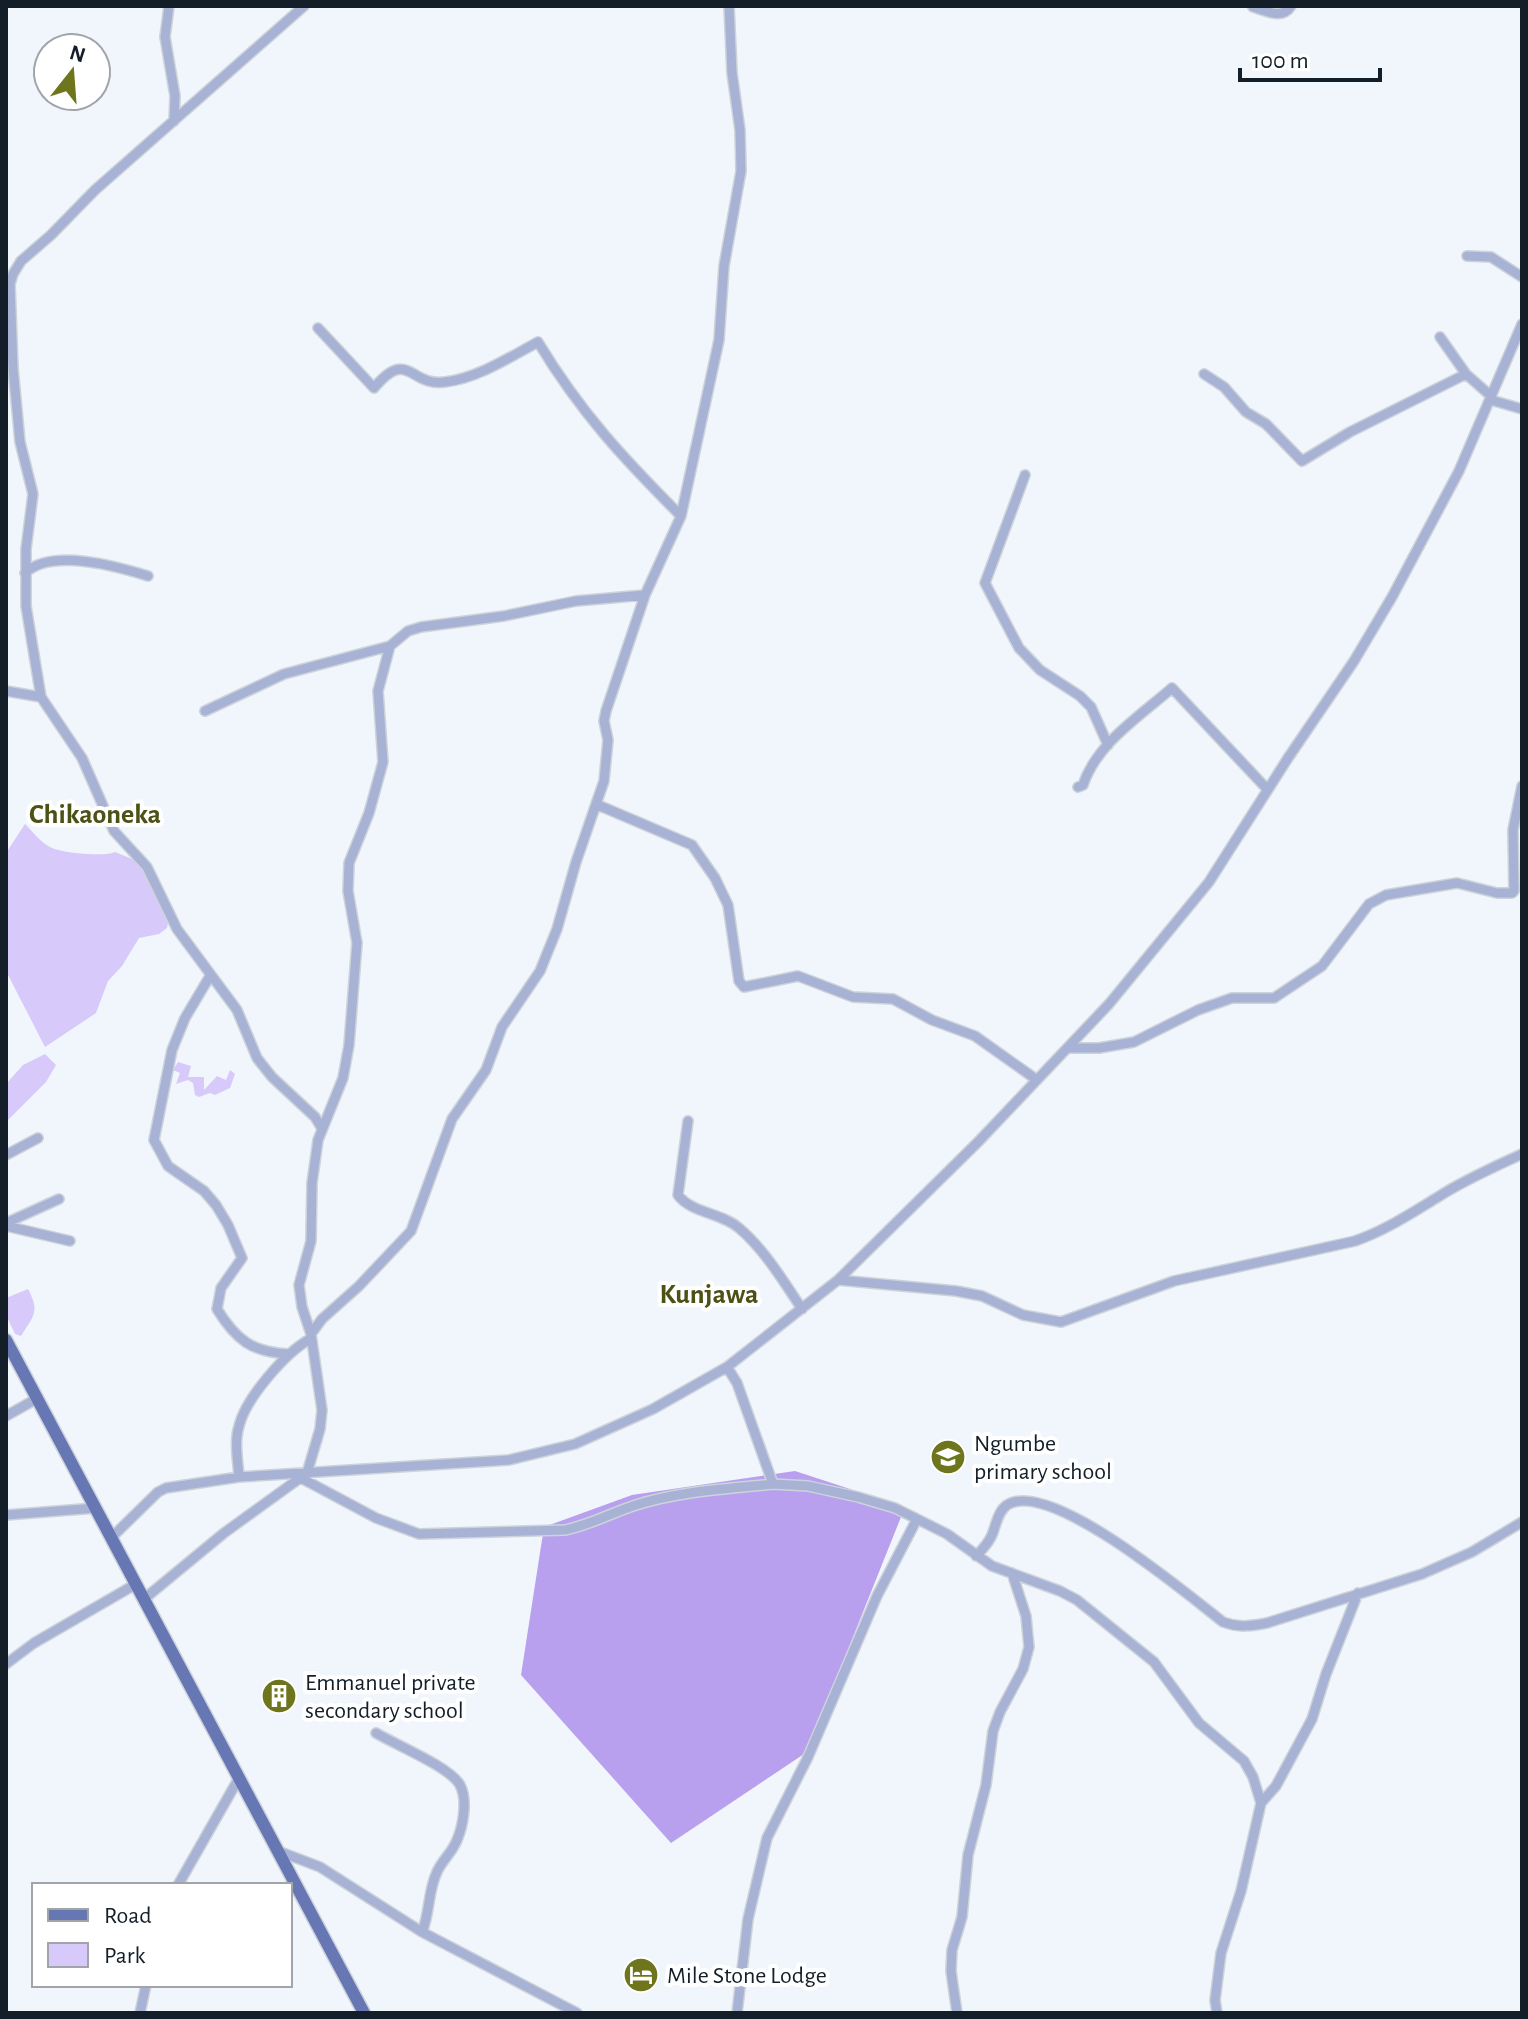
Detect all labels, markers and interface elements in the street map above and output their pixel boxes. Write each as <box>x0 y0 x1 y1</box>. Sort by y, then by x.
north arrow <box>32 32 112 112</box>
scale bar <box>1240 32 1380 82</box>
text: N <box>67 41 88 67</box>
text: 100 m <box>1252 49 1309 73</box>
district label: Chikaoneka <box>29 801 161 829</box>
district label: Kunjawa <box>659 1281 759 1309</box>
place label: Ngumbe primary school <box>974 1432 1112 1484</box>
school or university icon: Ngumbe primary school <box>929 1438 967 1476</box>
place label: Emmanuel private secondary school <box>305 1671 476 1723</box>
building icon: Emmanuel private secondary school <box>260 1677 298 1715</box>
legend <box>32 1883 292 1987</box>
text: Road <box>104 1904 152 1928</box>
text: Park <box>104 1944 145 1968</box>
hotel icon: Mile Stone Lodge <box>622 1956 660 1994</box>
place label: Mile Stone Lodge <box>667 1964 827 1988</box>

